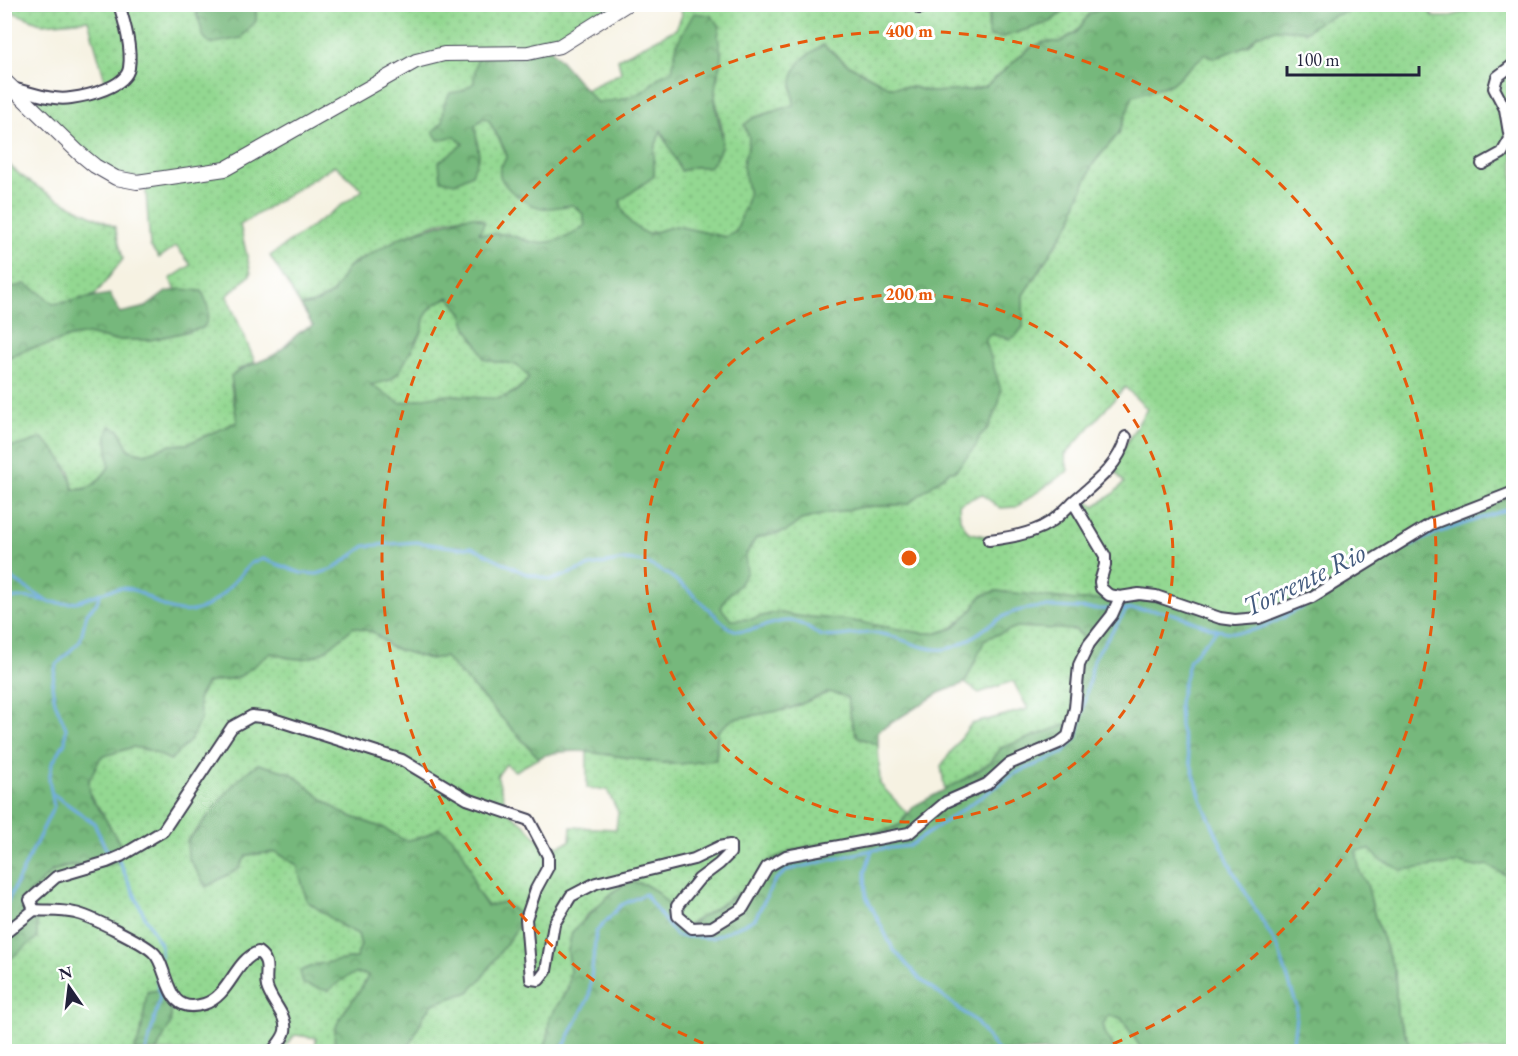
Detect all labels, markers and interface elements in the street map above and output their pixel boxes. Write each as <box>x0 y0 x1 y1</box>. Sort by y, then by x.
text: 400 m <box>885 19 933 42</box>
scale bar <box>1287 39 1419 77</box>
text: 100 m <box>1296 48 1340 71</box>
text: 200 m <box>885 282 933 305</box>
water label: Torrente Rio <box>1237 534 1372 624</box>
centre of rings <box>899 548 919 568</box>
north arrow <box>39 957 99 1017</box>
text: N <box>57 961 74 985</box>

